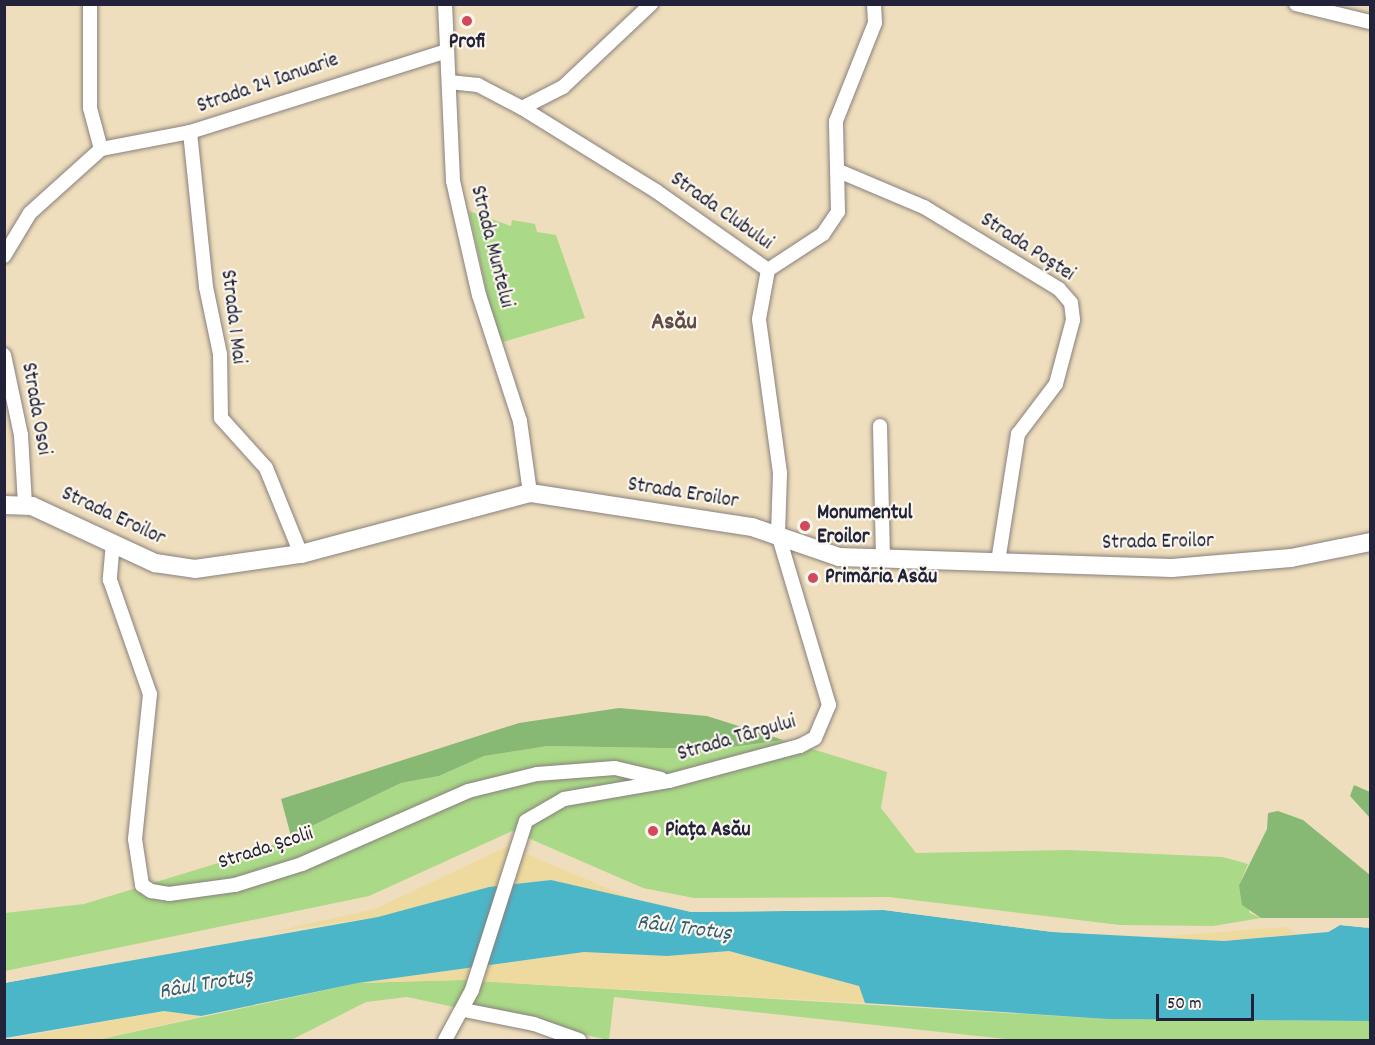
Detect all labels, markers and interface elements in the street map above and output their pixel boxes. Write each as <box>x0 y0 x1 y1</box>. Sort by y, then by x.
marker: Profi <box>460 14 474 28</box>
place label: Profi <box>449 30 485 56</box>
street label: Strada 24 Ianuarie <box>194 48 342 120</box>
street label: Strada Clubului <box>665 167 777 257</box>
street label: Strada Muntelui <box>464 183 518 311</box>
street label: Strada Poștei <box>975 208 1079 288</box>
street label: Strada 1 Mai <box>214 269 250 365</box>
district label: Asău <box>651 310 697 338</box>
street label: Strada Osoi <box>14 361 56 457</box>
street label: Strada Eroilor <box>626 473 740 515</box>
street label: Strada Eroilor <box>57 482 169 552</box>
place label: Monumentul Eroilor <box>817 501 913 551</box>
marker: Monumentul Eroilor <box>798 519 812 533</box>
street label: Strada Eroilor <box>1102 529 1214 557</box>
place label: Primăria Asău <box>825 565 937 591</box>
marker: Primăria Asău <box>806 571 820 585</box>
street label: Strada Târgului <box>675 710 799 768</box>
place label: Piața Asău <box>665 818 750 844</box>
street label: Strada Școlii <box>215 822 317 876</box>
marker: Piața Asău <box>646 824 660 838</box>
water label: Râul Trotuș <box>635 910 733 948</box>
water label: Râul Trotuș <box>157 964 255 1006</box>
scale bar <box>1159 982 1256 1020</box>
text: 50 m <box>1167 992 1202 1017</box>

